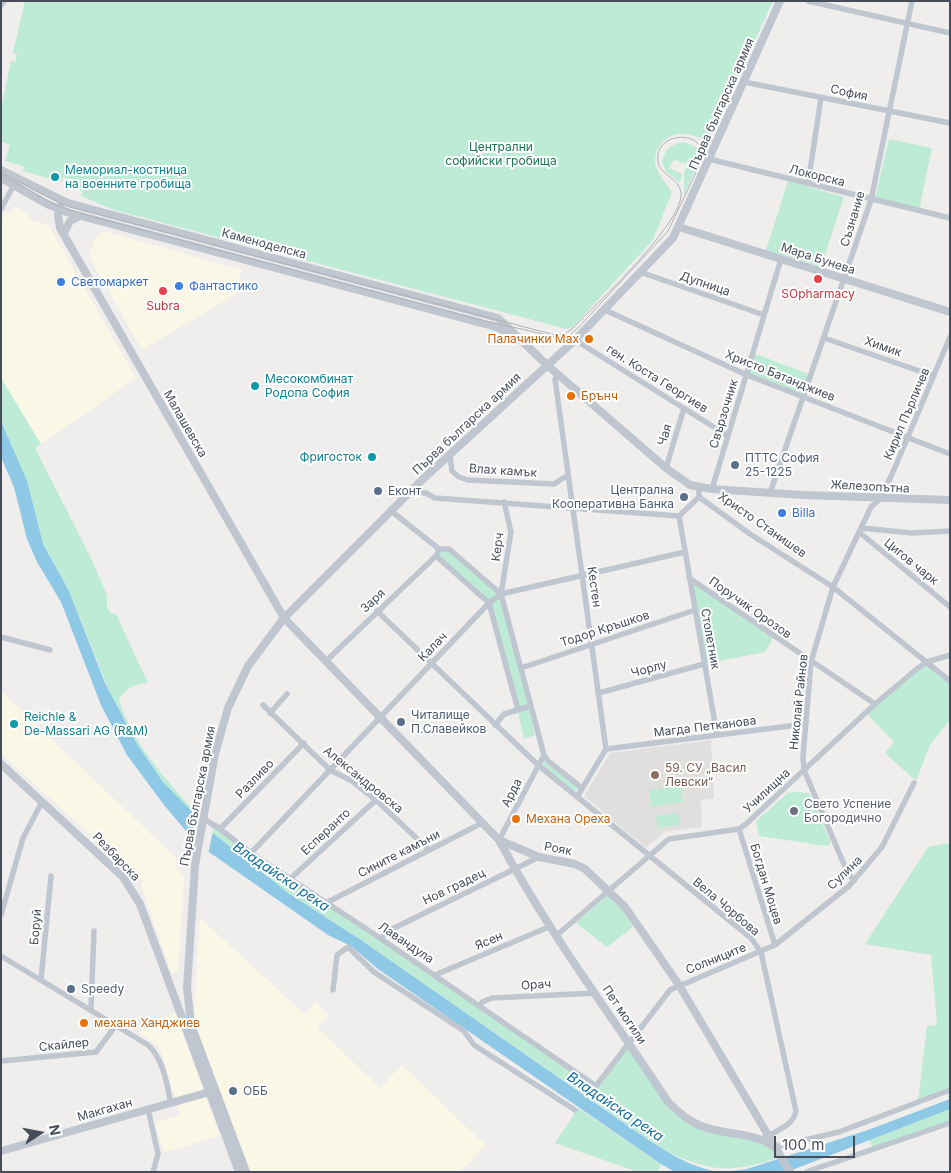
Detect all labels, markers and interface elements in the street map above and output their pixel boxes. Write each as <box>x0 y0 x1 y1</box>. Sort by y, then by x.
street label: Първа българска армия <box>686 36 758 172</box>
street label: София <box>829 82 869 104</box>
park label: Централни софийски гробища <box>445 140 557 168</box>
street label: Локорска <box>788 162 846 190</box>
place label: Мемориал-костница на военните гробища <box>65 163 191 191</box>
marker: Мемориал-костница на военните гробища <box>49 171 61 183</box>
street label: Съзнание <box>838 189 868 249</box>
street label: Каменоделска <box>220 226 308 262</box>
street label: Мара Бунева <box>779 240 857 278</box>
street label: Дупница <box>678 269 732 299</box>
marker: SOpharmacy <box>812 273 824 285</box>
place label: Светомаркет <box>71 275 148 289</box>
marker: Светомаркет <box>55 276 67 288</box>
place label: Фантастико <box>189 279 258 293</box>
marker: Фантастико <box>173 280 185 292</box>
marker: Subra <box>157 285 169 297</box>
place label: SOpharmacy <box>781 287 855 301</box>
place label: Subra <box>146 299 180 313</box>
place label: Палачинки Max <box>487 332 579 346</box>
marker: Палачинки Max <box>583 333 595 345</box>
street label: Химик <box>863 334 903 360</box>
street label: ген. Коста Георгиев <box>604 342 710 416</box>
street label: Христо Батанджиев <box>723 347 837 405</box>
street label: Кирил Пърличев <box>881 366 933 462</box>
street label: Първа българска армия <box>410 370 524 478</box>
place label: Месокомбинат Родопа София <box>265 372 353 400</box>
street label: Свързочник <box>707 378 741 450</box>
marker: Месокомбинат Родопа София <box>249 380 261 392</box>
street label: Малашевска <box>160 388 210 460</box>
place label: Брънч <box>581 389 618 403</box>
marker: Брънч <box>565 390 577 402</box>
street label: Чая <box>655 422 675 448</box>
place label: Фригосток <box>299 450 362 464</box>
marker: Фригосток <box>366 451 378 463</box>
place label: ПТТС София 25-1225 <box>745 451 819 479</box>
marker: ПТТС София 25-1225 <box>729 459 741 471</box>
street label: Влах камък <box>469 461 537 481</box>
street label: Железопътна <box>830 478 910 496</box>
place label: Централна Кооперативна Банка <box>552 483 674 511</box>
place label: Еконт <box>388 484 421 498</box>
marker: Еконт <box>372 485 384 497</box>
street label: Христо Станишев <box>715 489 809 561</box>
marker: Централна Кооперативна Банка <box>678 491 690 503</box>
place label: Billa <box>792 506 815 520</box>
marker: Billa <box>776 507 788 519</box>
street label: Керч <box>489 532 507 562</box>
street label: Цигов чарк <box>881 536 941 588</box>
street label: Кестен <box>584 566 604 608</box>
street label: Поручик Орозов <box>706 574 794 642</box>
street label: Заря <box>358 586 388 616</box>
street label: Столетник <box>698 607 722 671</box>
street label: Тодор Кръшков <box>559 608 651 650</box>
street label: Калач <box>416 629 450 665</box>
street label: Николай Райнов <box>787 653 811 751</box>
street label: Чорлу <box>630 657 668 681</box>
place label: Читалище П.Славейков <box>411 708 486 736</box>
place label: Reichle & De-Massari AG (R&M) <box>24 710 148 738</box>
street label: Магда Петканова <box>653 714 757 740</box>
marker: Читалище П.Славейков <box>395 716 407 728</box>
marker: Reichle & De-Massari AG (R&M) <box>8 718 20 730</box>
street label: Първа българска армия <box>177 725 219 867</box>
street label: Александровска <box>320 744 406 816</box>
street label: Разливо <box>233 757 277 801</box>
place label: 59. СУ „Васил Левски“ <box>665 761 746 789</box>
street label: Училищна <box>741 766 793 816</box>
marker: 59. СУ „Васил Левски“ <box>649 769 661 781</box>
street label: Арда <box>499 776 525 810</box>
place label: Свето Успение Богородично <box>804 797 891 825</box>
marker: Свето Успение Богородично <box>788 805 800 817</box>
street label: Есперанто <box>298 806 354 858</box>
place label: Механа Ореха <box>526 812 611 826</box>
marker: Механа Ореха <box>510 813 522 825</box>
street label: Сините камъни <box>356 827 442 881</box>
street label: Резбарска <box>89 830 143 884</box>
water label: Владайска река <box>230 839 332 915</box>
street label: Рояк <box>543 839 573 859</box>
street label: Богдан Моцев <box>747 842 785 926</box>
street label: Сулина <box>825 853 865 893</box>
street label: Нов градец <box>420 866 488 908</box>
street label: Вела Чорбова <box>690 875 762 939</box>
street label: Боруй <box>27 908 45 946</box>
street label: Лавандула <box>376 919 436 967</box>
street label: Ясен <box>473 929 505 953</box>
street label: Солниците <box>684 940 748 978</box>
street label: Орач <box>520 977 552 993</box>
place label: Speedy <box>81 982 124 996</box>
marker: Speedy <box>65 983 77 995</box>
street label: Пет могили <box>599 983 649 1047</box>
place label: механа Ханджиев <box>94 1016 200 1030</box>
marker: механа Ханджиев <box>78 1017 90 1029</box>
street label: Скайлер <box>38 1035 90 1055</box>
water label: Владайска река <box>564 1069 666 1145</box>
place label: ОББ <box>243 1084 268 1098</box>
marker: ОББ <box>227 1085 239 1097</box>
street label: Макгахан <box>76 1095 134 1125</box>
north arrow <box>15 1108 65 1158</box>
text: N <box>46 1123 65 1137</box>
scale bar <box>776 1126 857 1158</box>
text: 100 m <box>782 1135 824 1154</box>

